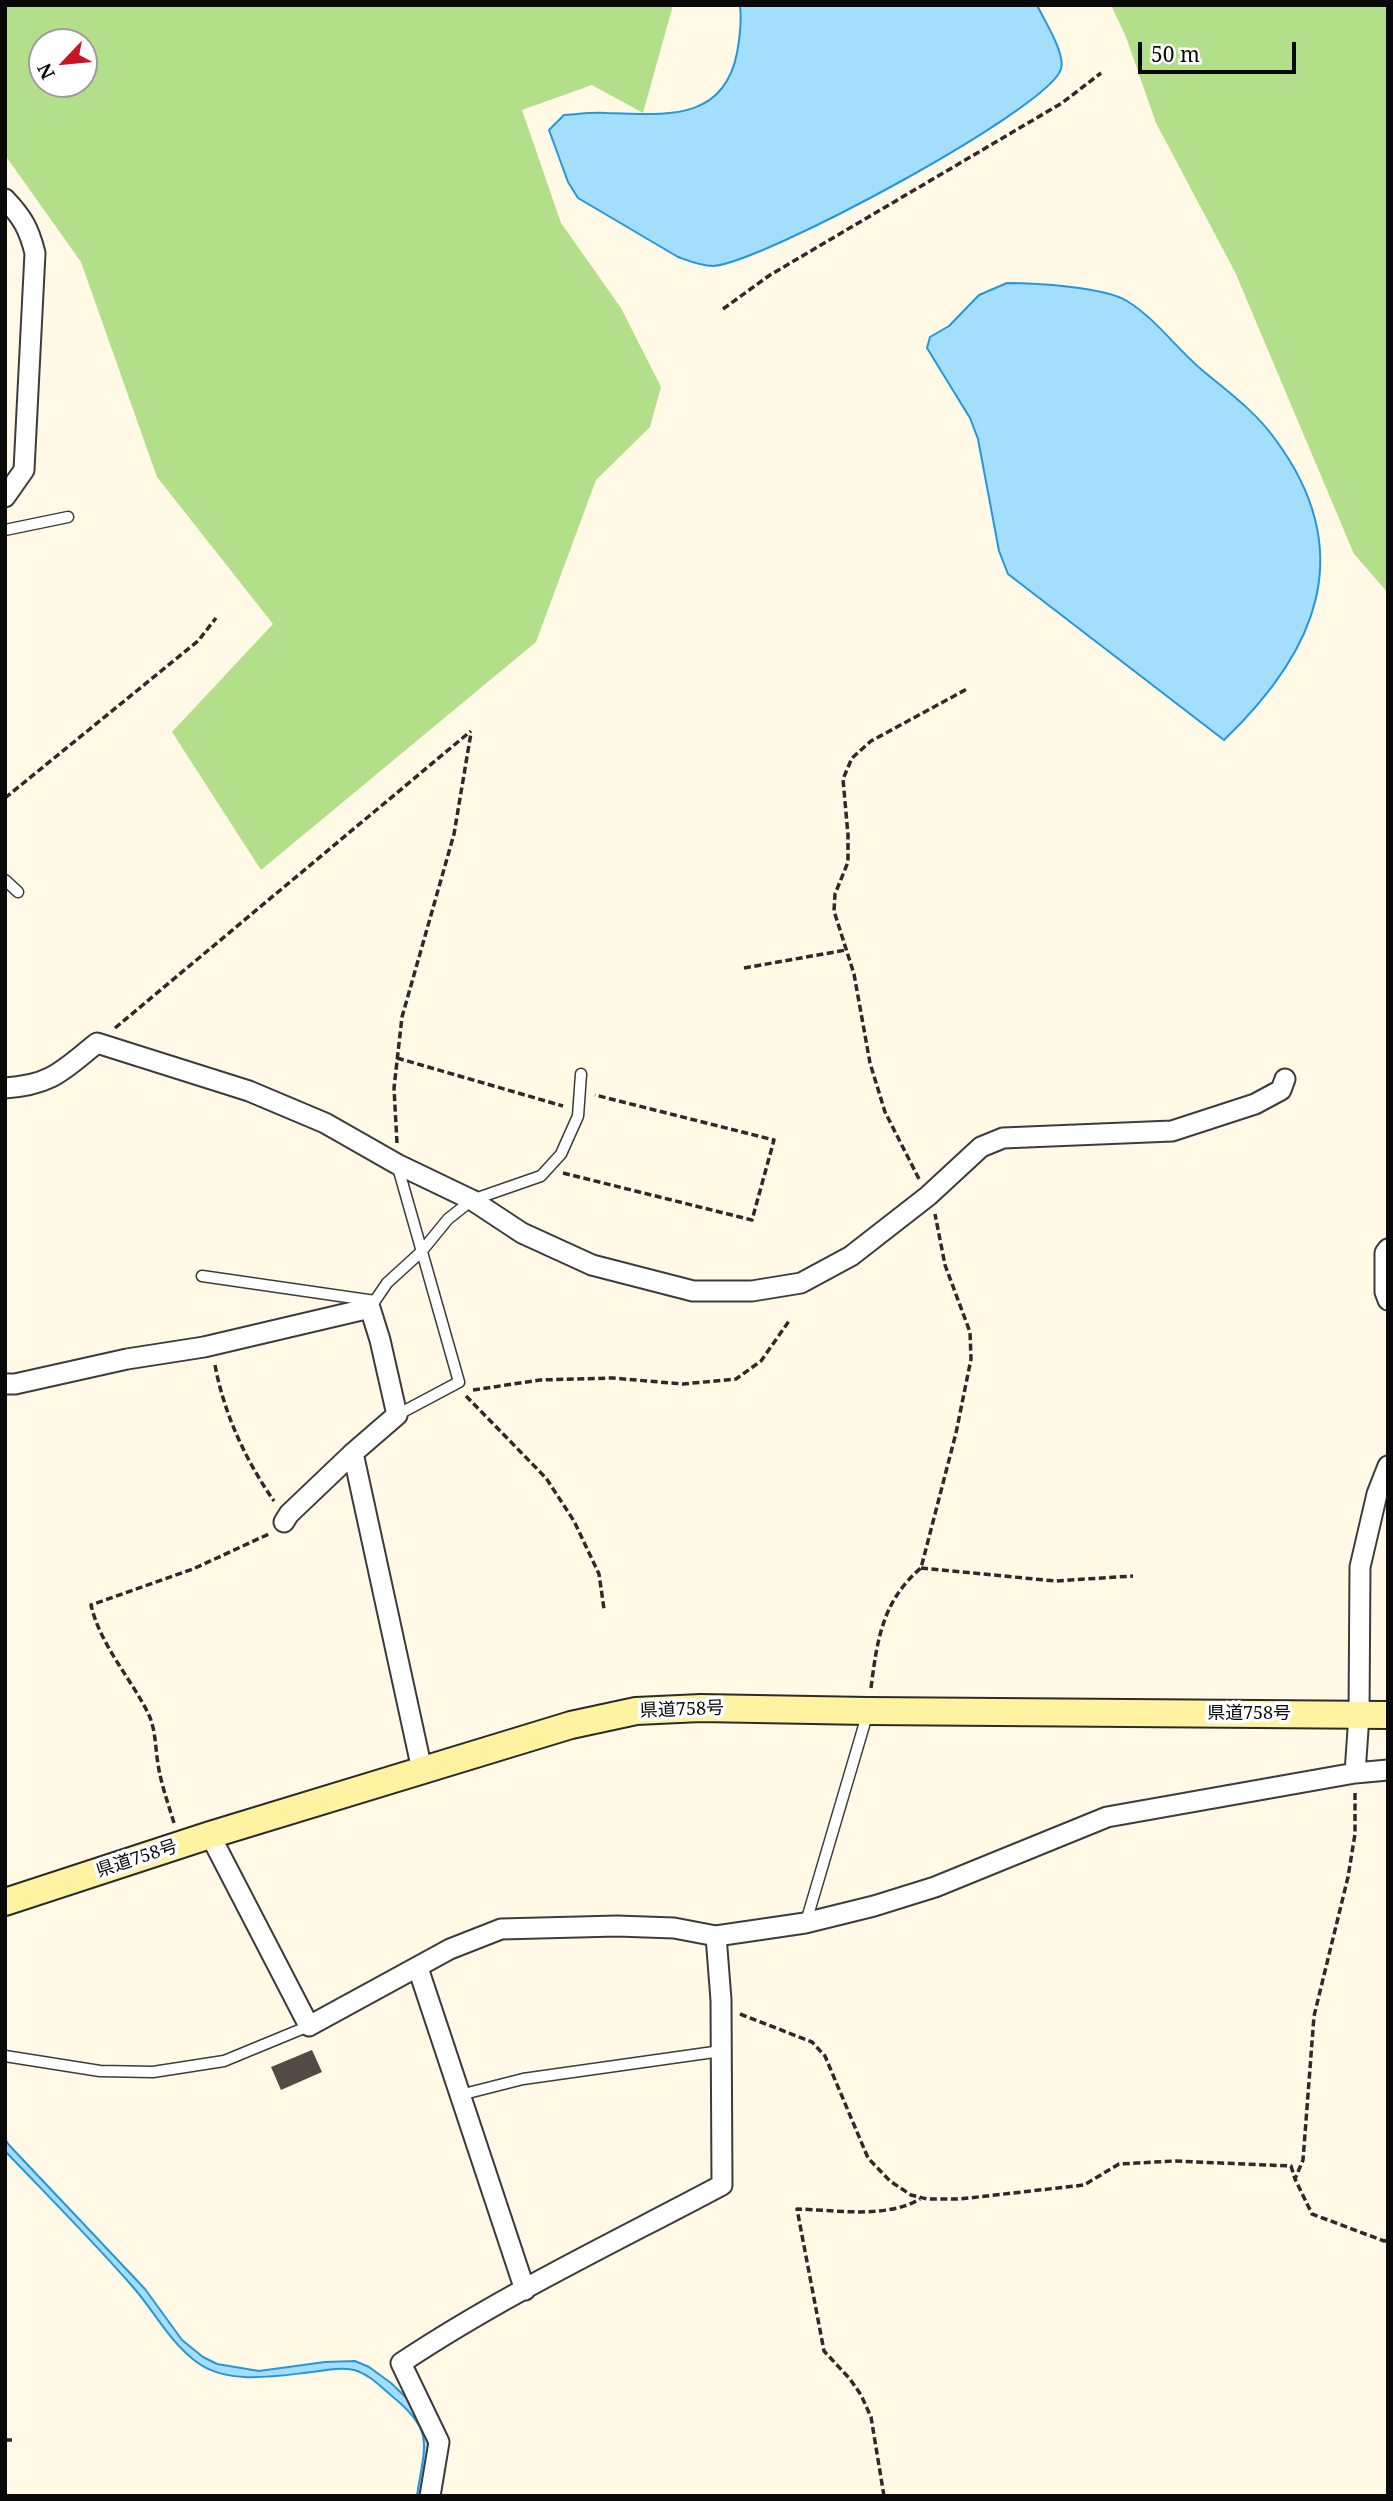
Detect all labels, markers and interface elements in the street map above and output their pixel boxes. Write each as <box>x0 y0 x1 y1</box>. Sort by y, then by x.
north arrow <box>28 28 98 98</box>
scale bar <box>1141 28 1298 72</box>
text: 50 m <box>1151 40 1200 68</box>
text: N <box>31 59 61 84</box>
street label: 県道758号 <box>640 1698 724 1722</box>
street label: 県道758号 <box>1207 1703 1291 1725</box>
street label: 県道758号 <box>94 1836 180 1882</box>

